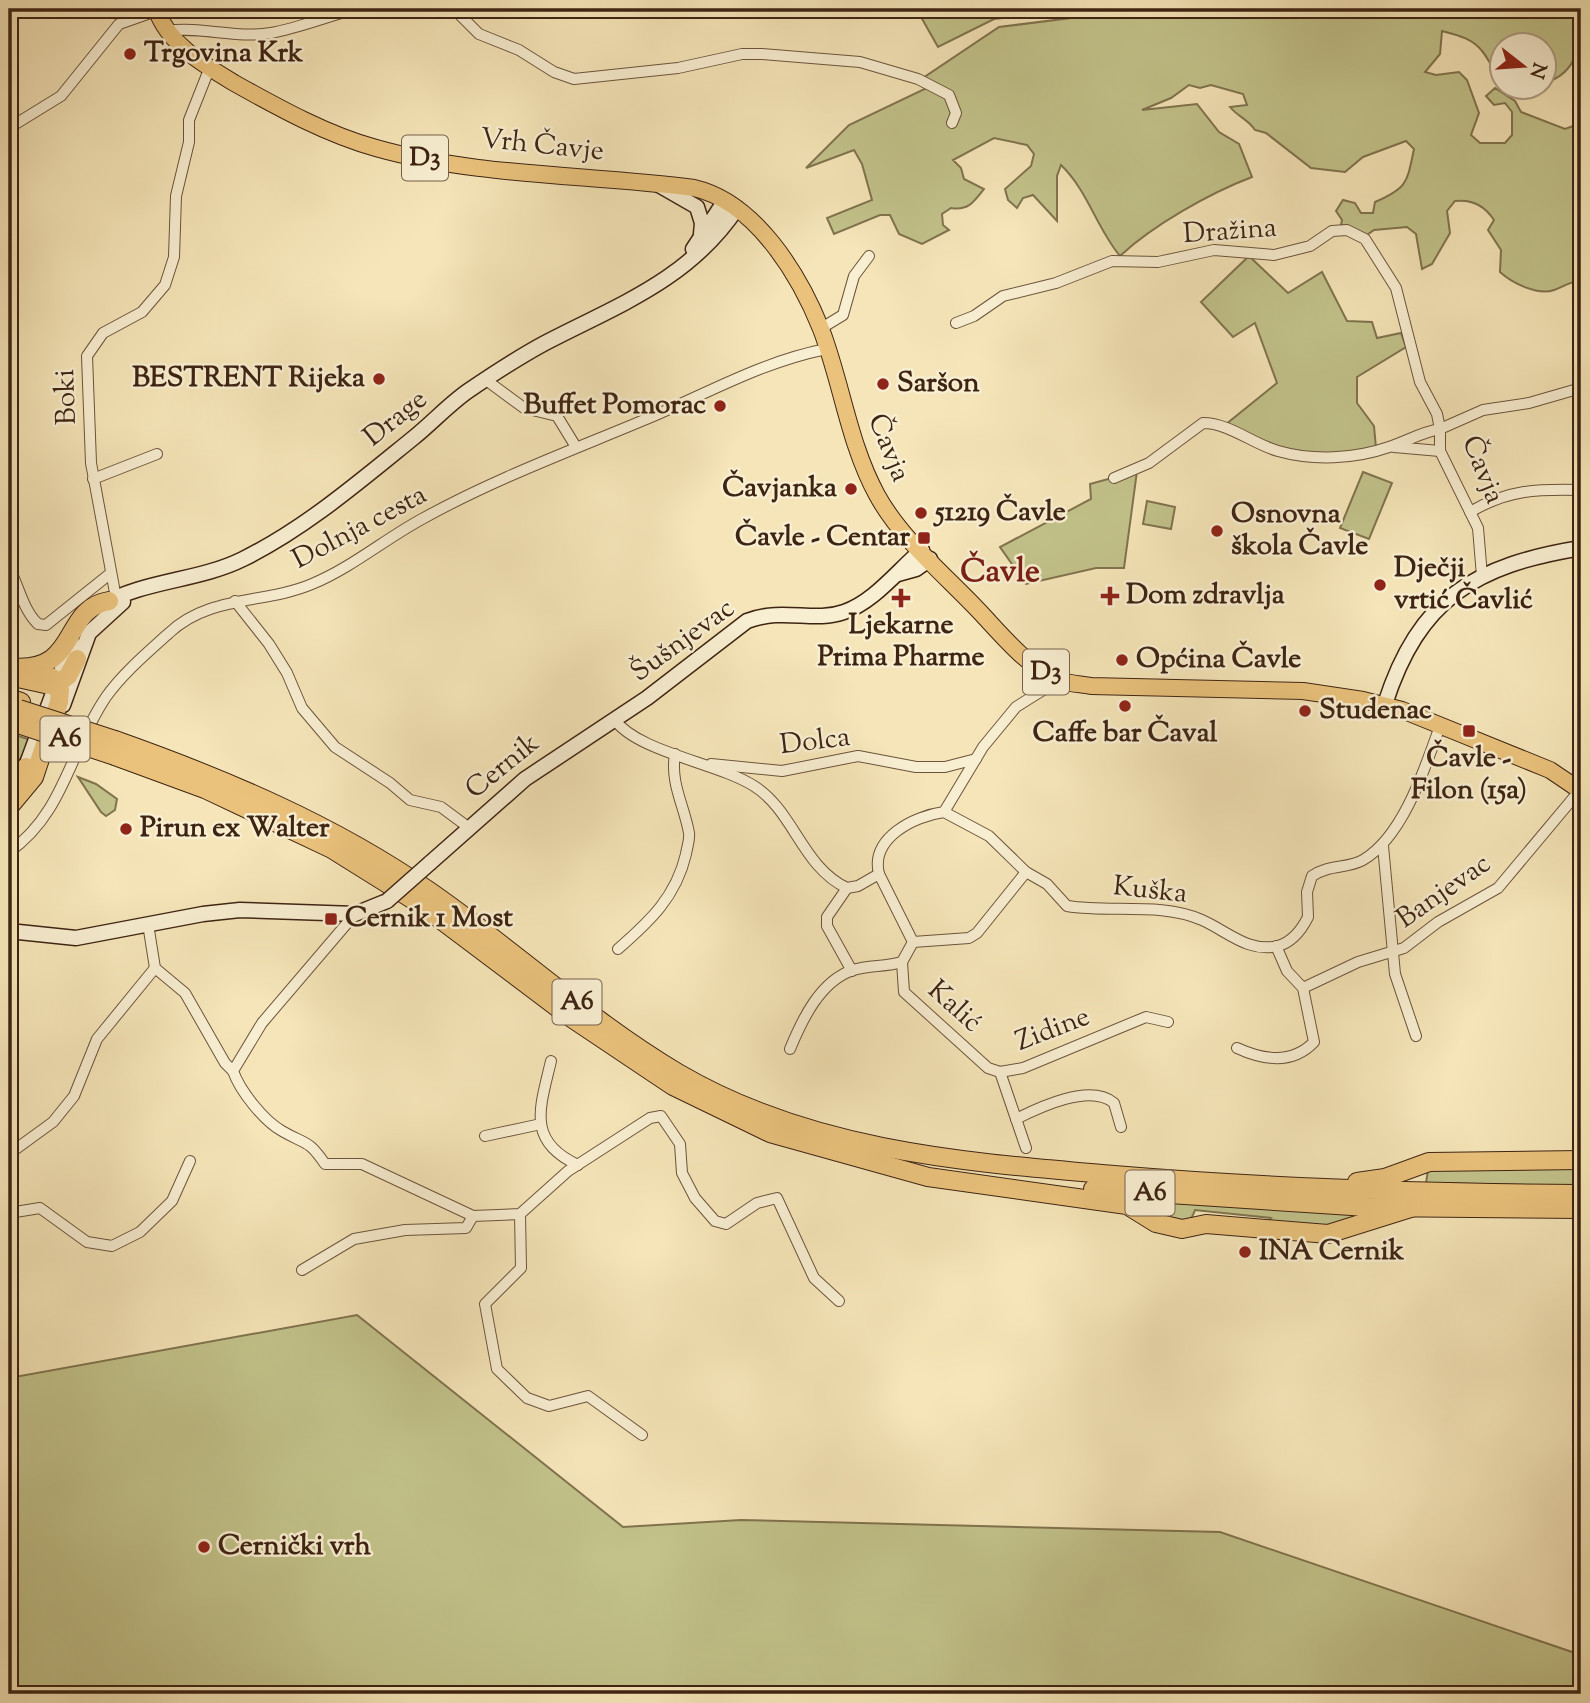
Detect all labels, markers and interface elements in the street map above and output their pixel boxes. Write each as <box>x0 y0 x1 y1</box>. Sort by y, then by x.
north arrow <box>1488 32 1558 102</box>
place label: Trgovina Krk <box>144 34 304 74</box>
marker: Trgovina Krk <box>122 46 138 62</box>
text: N <box>1522 59 1552 81</box>
street label: Vrh Čavje <box>478 120 606 172</box>
road number: D3 <box>402 136 448 181</box>
street label: Dražina <box>1182 209 1278 255</box>
place label: BESTRENT Rijeka <box>132 359 365 399</box>
place label: Saršon <box>897 364 980 404</box>
street label: Boki <box>46 368 88 426</box>
marker: BESTRENT Rijeka <box>371 371 387 387</box>
marker: Saršon <box>875 376 891 392</box>
street label: Drage <box>356 381 436 457</box>
place label: Buffet Pomorac <box>524 386 706 426</box>
marker: Buffet Pomorac <box>712 398 728 414</box>
street label: Čavja <box>856 408 920 488</box>
street label: Čavja <box>1450 430 1514 510</box>
place label: Čavjanka <box>722 469 837 509</box>
street label: Dolnja cesta <box>286 476 434 580</box>
marker: Čavjanka <box>843 481 859 497</box>
place label: 51219 Čavle <box>933 493 1066 533</box>
place label: Osnovna škola Čavle <box>1231 495 1368 567</box>
marker: 51219 Čavle <box>913 505 929 521</box>
place label: Čavle - Centar <box>735 518 910 558</box>
marker: Osnovna škola Čavle <box>1209 523 1225 539</box>
marker: Čavle - Centar <box>916 530 932 546</box>
place label: Dječji vrtić Čavlić <box>1394 549 1533 621</box>
district label: Čavle <box>960 550 1040 596</box>
place label: Dom zdravlja <box>1126 576 1285 616</box>
marker: Dječji vrtić Čavlić <box>1372 577 1388 593</box>
marker: Dom zdravlja <box>1100 586 1120 606</box>
street label: Šušnjevac <box>623 590 743 692</box>
marker: Ljekarne Prima Pharme <box>893 590 909 606</box>
place label: Ljekarne Prima Pharme <box>817 606 985 678</box>
place label: Općina Čavle <box>1136 640 1301 680</box>
road number: D3 <box>1023 650 1069 694</box>
marker: Općina Čavle <box>1114 652 1130 668</box>
place label: Studenac <box>1319 691 1432 731</box>
marker: Caffe bar Čaval <box>1117 698 1133 714</box>
marker: Studenac <box>1297 703 1313 719</box>
place label: Caffe bar Čaval <box>1033 714 1218 754</box>
road number: A6 <box>41 716 90 762</box>
street label: Dolca <box>778 718 852 766</box>
marker: Čavle - Filon (15a) <box>1461 723 1477 739</box>
street label: Cernik <box>457 725 549 809</box>
place label: Čavle - Filon (15a) <box>1411 739 1527 811</box>
place label: Pirun ex Walter <box>140 809 330 849</box>
marker: Pirun ex Walter <box>118 821 134 837</box>
street label: Banjevac <box>1389 845 1499 939</box>
street label: Kuška <box>1111 867 1189 915</box>
place label: Cernik 1 Most <box>345 899 513 939</box>
marker: Cernik 1 Most <box>323 911 339 927</box>
street label: Kalić <box>918 972 990 1042</box>
road number: A6 <box>552 979 602 1024</box>
street label: Zidine <box>1010 998 1096 1062</box>
road number: A6 <box>1126 1170 1174 1216</box>
place label: INA Cernik <box>1259 1232 1405 1272</box>
marker: INA Cernik <box>1237 1244 1253 1260</box>
place label: Cernički vrh <box>218 1527 371 1567</box>
marker: Cernički vrh <box>196 1539 212 1555</box>

